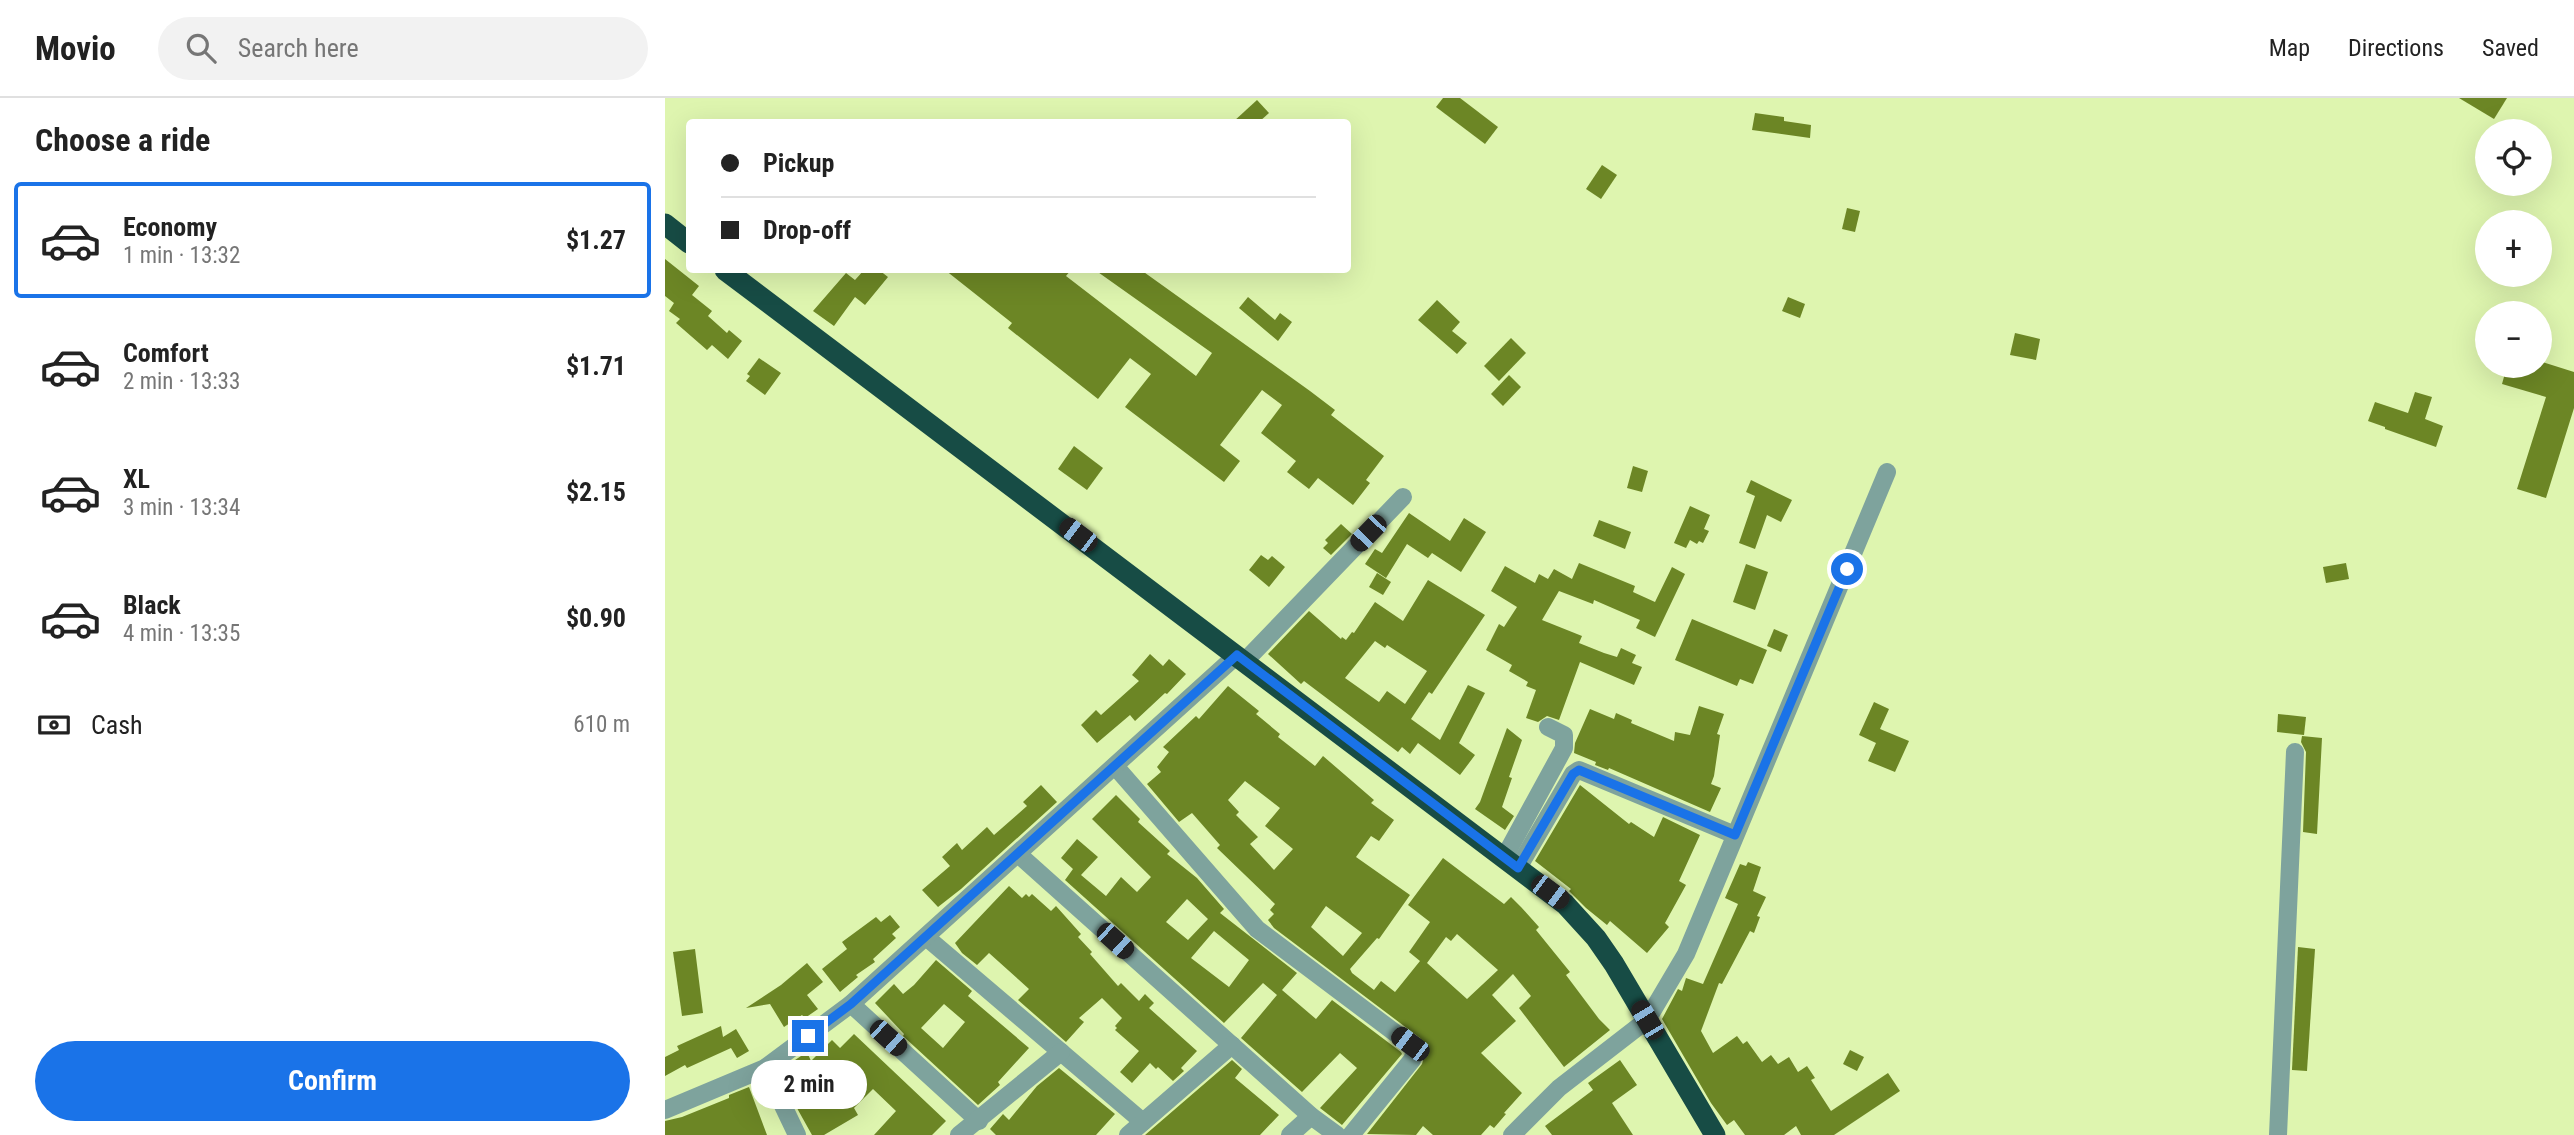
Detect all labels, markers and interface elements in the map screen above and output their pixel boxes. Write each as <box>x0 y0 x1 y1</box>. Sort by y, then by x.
search box <box>158 17 648 80</box>
text: Movio <box>35 29 116 68</box>
icon: search <box>182 29 220 67</box>
text: Search here <box>238 33 359 63</box>
text: Map <box>2269 34 2310 62</box>
text: Directions <box>2348 34 2444 62</box>
text: Saved <box>2482 34 2539 62</box>
map controls <box>2475 119 2552 378</box>
button: locate <box>2475 119 2552 196</box>
text: Choose a ride <box>35 121 210 159</box>
text: Pickup <box>763 148 834 178</box>
icon: car <box>39 209 102 272</box>
button: + <box>2475 210 2552 287</box>
text: Economy <box>123 212 217 242</box>
text: Drop-off <box>763 215 851 245</box>
text: $1.27 <box>566 225 626 255</box>
text: 1 min · 13:32 <box>123 242 240 269</box>
button: − <box>2475 301 2552 378</box>
icon: car <box>39 335 102 398</box>
text: Comfort <box>123 338 209 368</box>
text: $1.71 <box>566 351 626 381</box>
text: 2 min · 13:33 <box>123 368 240 395</box>
icon: car <box>39 461 102 524</box>
text: XL <box>123 464 150 494</box>
text: $2.15 <box>566 477 626 507</box>
text: 3 min · 13:34 <box>123 494 240 521</box>
car <box>1346 511 1391 555</box>
car <box>1055 514 1102 556</box>
route start <box>1831 553 1863 585</box>
icon: car <box>39 587 102 650</box>
text: Black <box>123 590 181 620</box>
text: $0.90 <box>566 603 626 633</box>
text: 4 min · 13:35 <box>123 620 240 647</box>
icon: cash <box>35 706 73 744</box>
text: Cash <box>91 710 143 740</box>
text: 610 m <box>573 711 630 738</box>
car <box>1527 871 1574 913</box>
car <box>1093 919 1138 963</box>
car <box>1628 997 1667 1043</box>
car <box>866 1016 911 1060</box>
route end <box>792 1020 824 1052</box>
car <box>1387 1023 1434 1065</box>
button: Confirm <box>35 1041 630 1121</box>
callout: 2 min <box>750 1060 866 1110</box>
text: 2 min <box>783 1071 835 1098</box>

